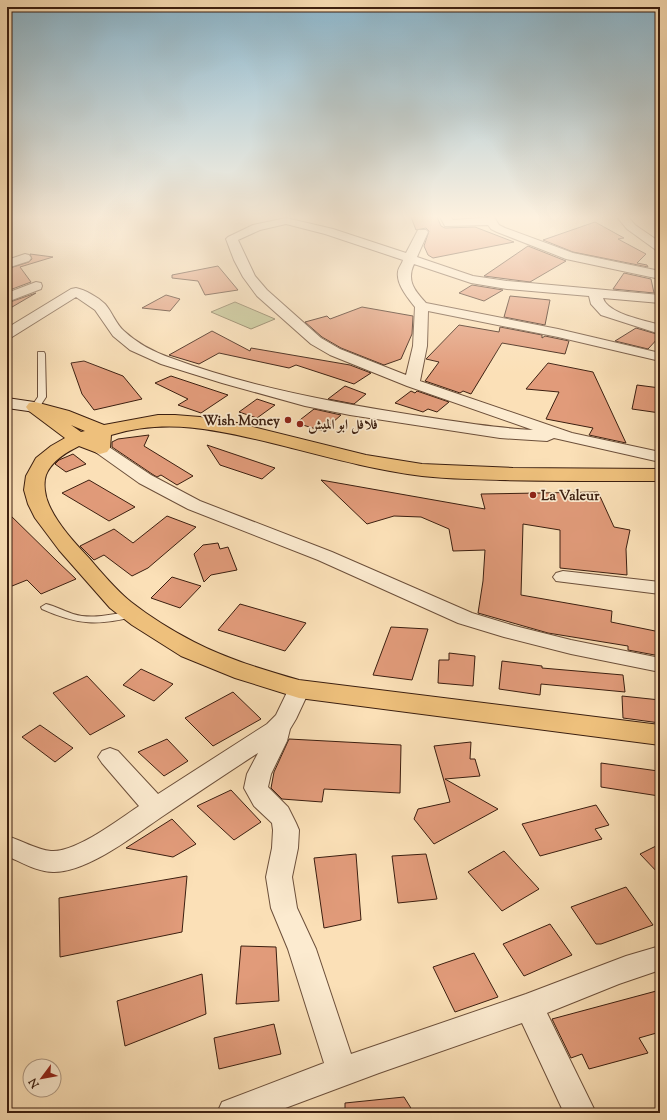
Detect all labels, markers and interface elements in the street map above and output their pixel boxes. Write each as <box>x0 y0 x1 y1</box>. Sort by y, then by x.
place label: Wish Money <box>203 412 280 432</box>
marker: Wish Money <box>283 415 293 425</box>
place label: فلافل ابو الميش <box>308 416 378 436</box>
marker: فلافل ابو الميش <box>295 419 305 429</box>
place label: La Valeur <box>541 487 600 507</box>
marker: La Valeur <box>528 490 538 500</box>
north arrow <box>22 1058 62 1098</box>
text: N <box>25 1075 44 1092</box>

